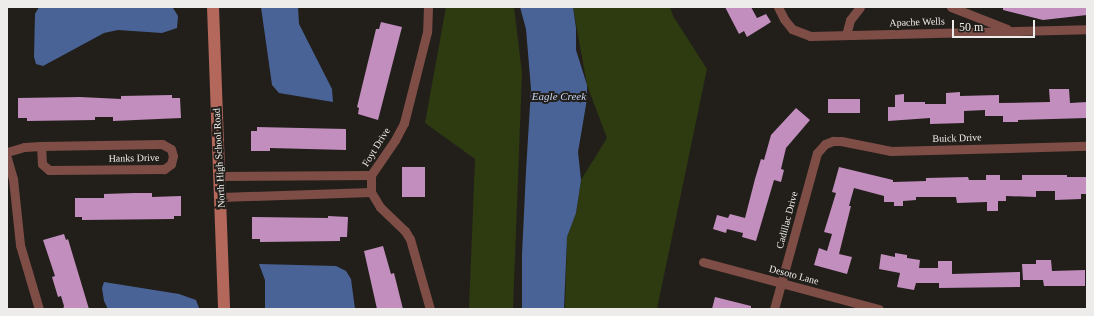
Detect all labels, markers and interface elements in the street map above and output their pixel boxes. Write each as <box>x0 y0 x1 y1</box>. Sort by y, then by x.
scale bar <box>954 12 1037 38</box>
street label: Apache Wells <box>889 15 945 29</box>
text: 50 m <box>959 20 983 34</box>
water label: Eagle Creek <box>532 89 586 103</box>
street label: North High School Road <box>210 108 228 208</box>
street label: Foyt Drive <box>359 125 393 169</box>
street label: Buick Drive <box>932 131 982 145</box>
street label: Hanks Drive <box>108 152 160 164</box>
street label: Cadillac Drive <box>774 190 800 250</box>
street label: Desoto Lane <box>768 263 820 287</box>

